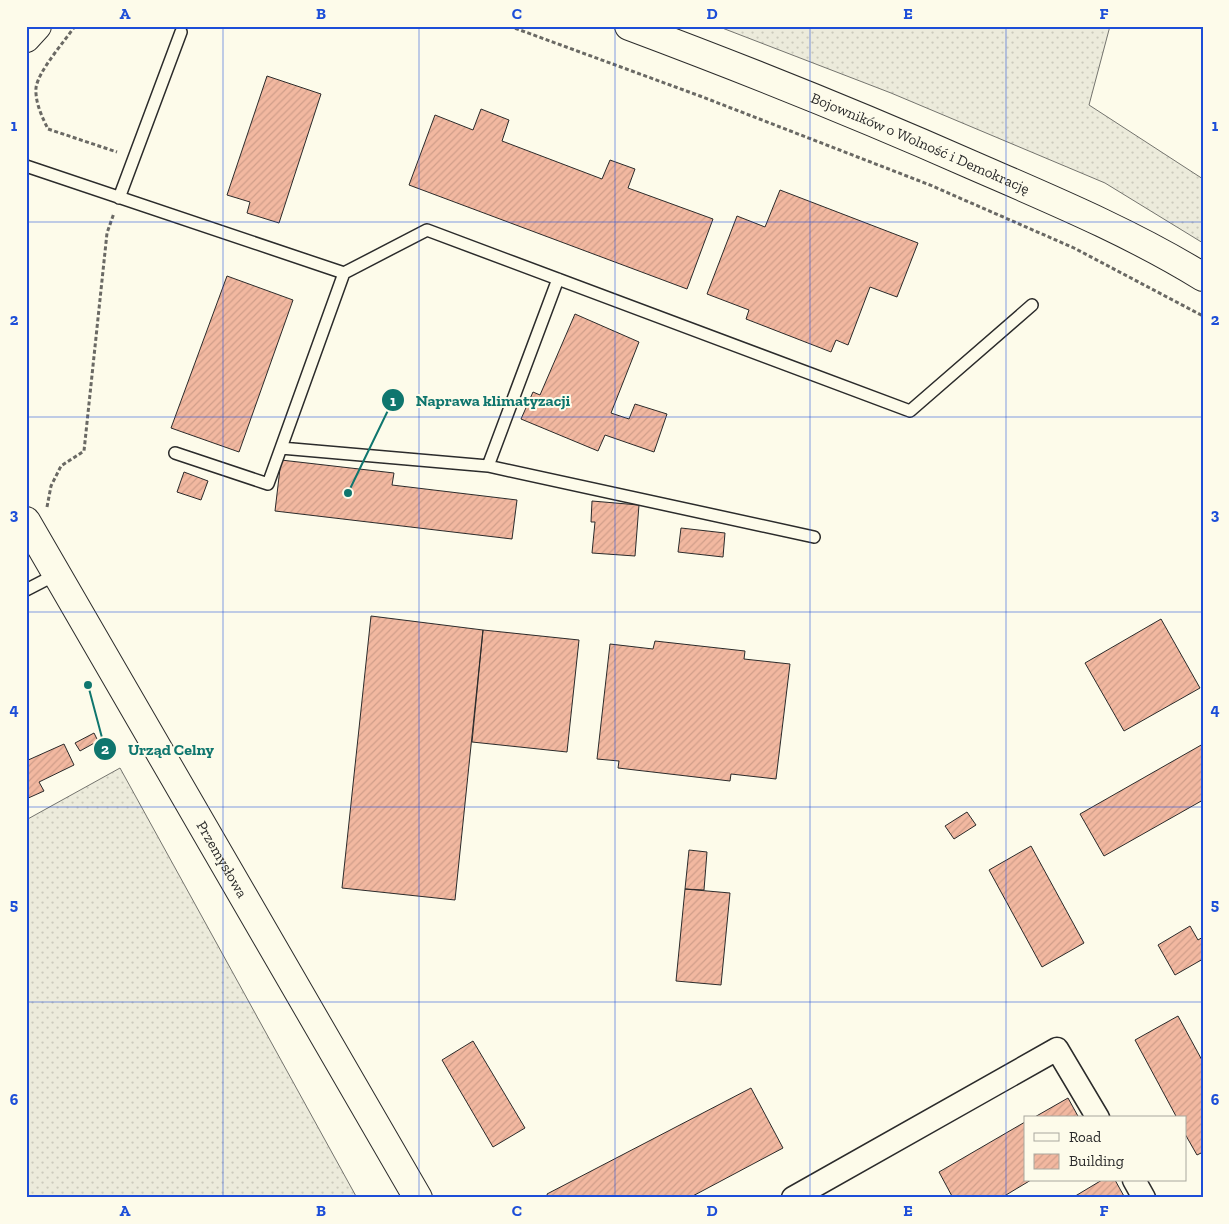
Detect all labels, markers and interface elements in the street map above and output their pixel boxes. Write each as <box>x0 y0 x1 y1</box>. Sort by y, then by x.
text: A <box>120 4 131 23</box>
text: B <box>316 4 326 23</box>
text: C <box>512 4 522 23</box>
text: D <box>706 4 718 23</box>
text: E <box>903 4 913 23</box>
text: F <box>1099 4 1109 23</box>
street label: Bojowników o Wolność i Demokrację <box>808 89 1032 198</box>
text: 1 <box>11 116 18 135</box>
text: 1 <box>1212 116 1219 135</box>
text: 2 <box>10 310 19 329</box>
text: 2 <box>1211 310 1220 329</box>
callout: Naprawa klimatyzacji <box>381 385 580 416</box>
text: Naprawa klimatyzacji <box>416 391 570 410</box>
text: 1 <box>390 392 396 410</box>
text: 3 <box>10 505 19 524</box>
text: 3 <box>1211 505 1220 524</box>
text: 4 <box>9 700 19 719</box>
text: 4 <box>1210 700 1220 719</box>
callout: Urząd Celny <box>93 734 224 765</box>
text: 2 <box>101 740 109 758</box>
text: Urząd Celny <box>128 740 215 759</box>
street label: Przemysłowa <box>193 818 251 901</box>
text: 5 <box>10 895 18 914</box>
text: 5 <box>1211 895 1219 914</box>
text: 6 <box>10 1090 19 1109</box>
text: 6 <box>1211 1090 1220 1109</box>
legend <box>1024 1116 1186 1182</box>
text: Road <box>1069 1128 1102 1146</box>
text: Building <box>1069 1152 1124 1170</box>
text: A <box>120 1201 131 1220</box>
text: B <box>316 1201 326 1220</box>
text: C <box>512 1201 522 1220</box>
text: D <box>706 1201 718 1220</box>
text: E <box>903 1201 913 1220</box>
text: F <box>1099 1201 1109 1220</box>

